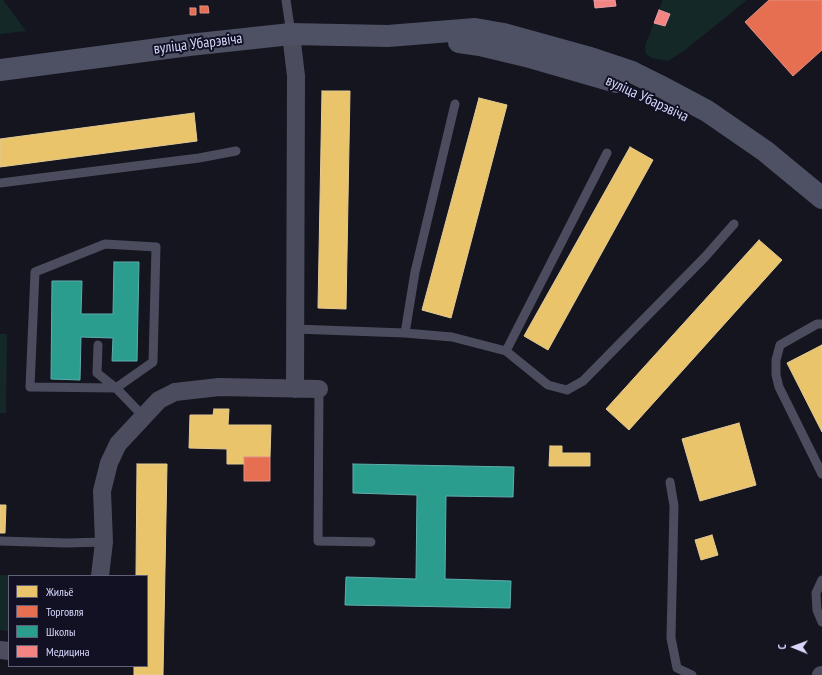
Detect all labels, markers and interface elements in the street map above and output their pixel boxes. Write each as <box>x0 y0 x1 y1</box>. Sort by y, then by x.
street label: вуліца Убарэвіча <box>153 30 243 58</box>
street label: вуліца Убарэвіча <box>603 72 691 126</box>
legend <box>8 575 148 667</box>
text: Жильё <box>46 584 73 599</box>
text: Торговля <box>46 604 84 619</box>
text: Школы <box>46 624 75 639</box>
north arrow <box>774 627 814 667</box>
text: Медицина <box>46 644 90 659</box>
text: С <box>775 644 789 649</box>

